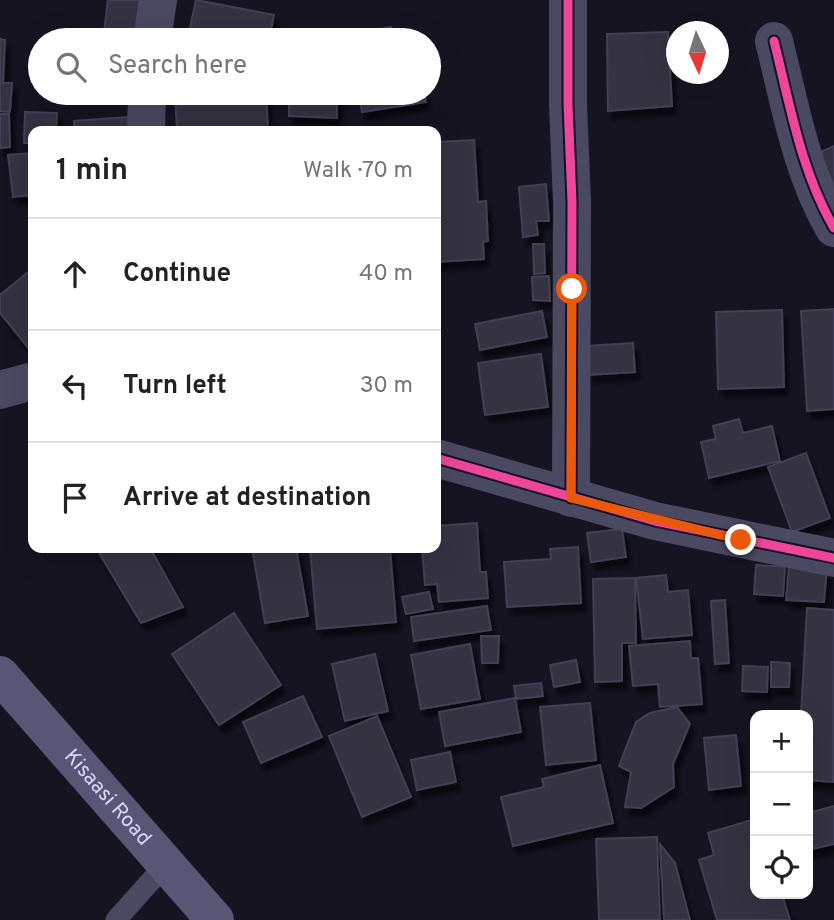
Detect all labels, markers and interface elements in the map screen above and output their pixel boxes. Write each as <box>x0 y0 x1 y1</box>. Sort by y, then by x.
north arrow <box>666 21 729 84</box>
search box <box>28 28 441 105</box>
icon: search <box>52 48 90 86</box>
text: Search here <box>108 50 247 83</box>
text: 1 min <box>56 153 128 190</box>
text: Walk · 70 m <box>303 157 413 186</box>
icon: ahead <box>56 255 94 293</box>
text: Continue <box>123 258 231 291</box>
text: 40 m <box>359 260 413 289</box>
route start <box>556 273 587 304</box>
icon: left <box>56 367 94 405</box>
text: Turn left <box>123 370 227 403</box>
text: 30 m <box>360 372 413 401</box>
icon: arrive <box>56 479 94 517</box>
text: Arrive at destination <box>123 482 371 515</box>
route end <box>725 524 756 555</box>
map controls <box>750 710 813 899</box>
button: + <box>750 710 813 773</box>
street label: Kisaasi Road <box>58 744 157 851</box>
button: − <box>750 773 813 836</box>
button: locate <box>750 836 813 899</box>

